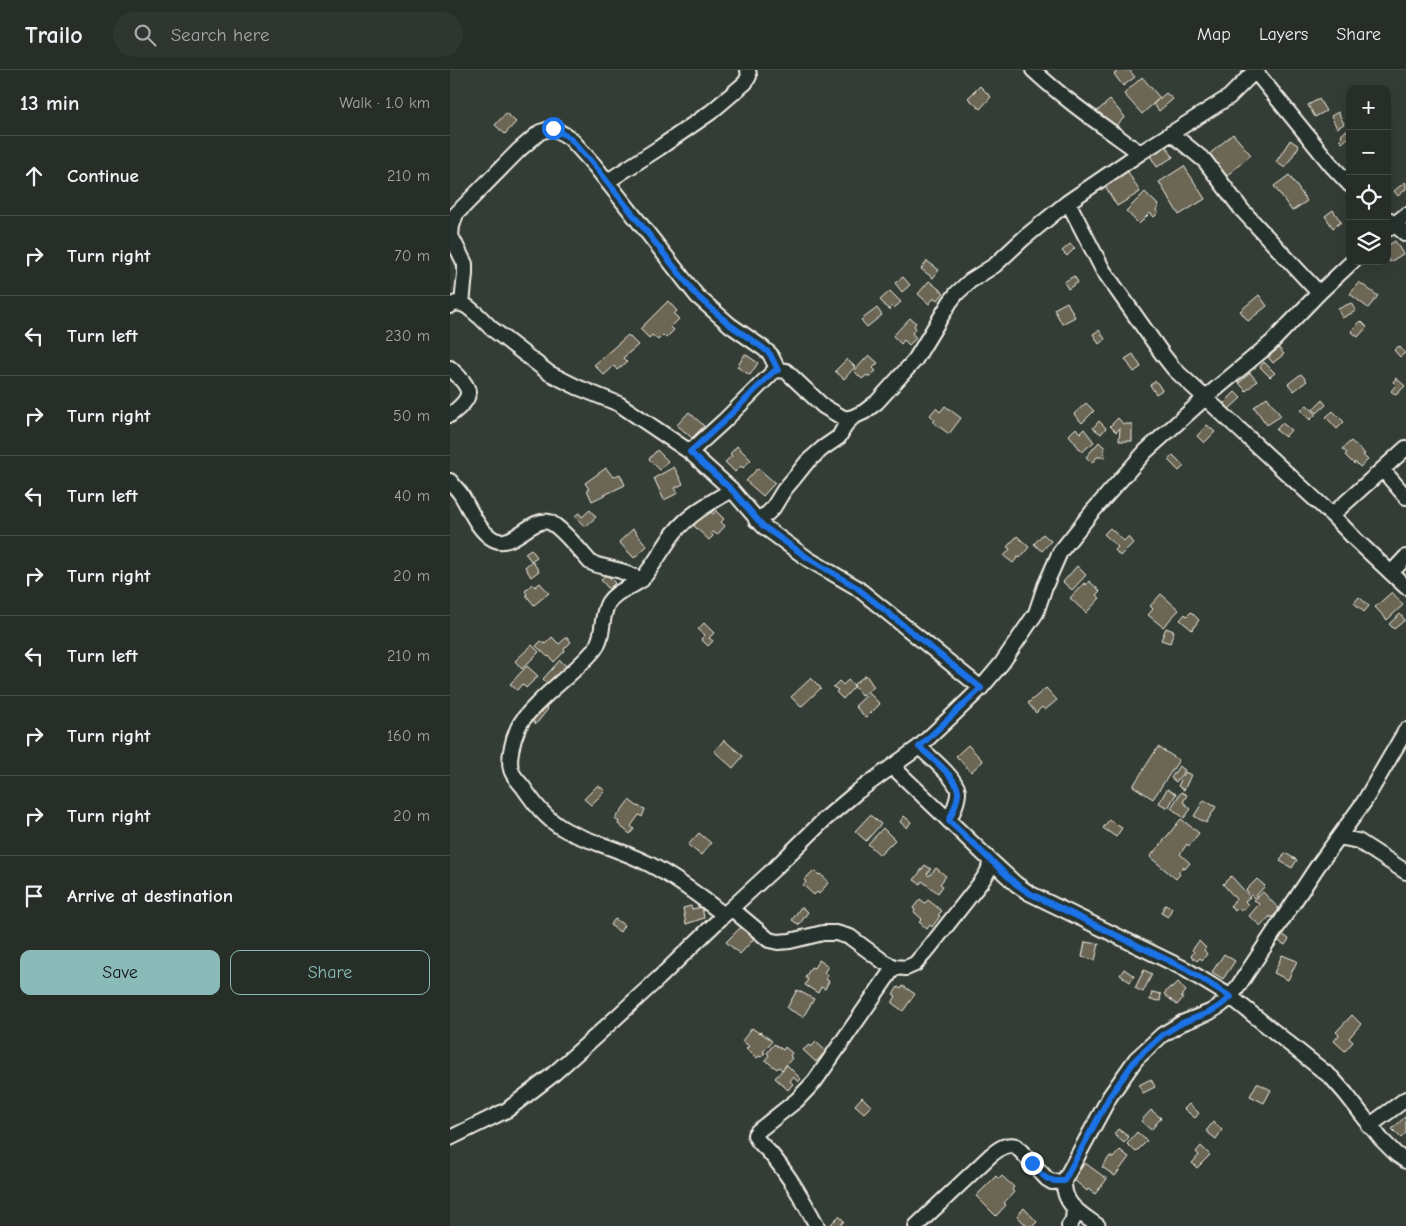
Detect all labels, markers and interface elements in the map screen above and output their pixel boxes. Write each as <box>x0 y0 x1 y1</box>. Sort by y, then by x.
search box <box>113 12 463 57</box>
text: Trailo <box>25 21 83 49</box>
icon: search <box>131 21 159 49</box>
text: Search here <box>171 24 270 46</box>
text: Map <box>1197 24 1231 45</box>
text: Layers <box>1259 24 1308 45</box>
text: Share <box>1336 24 1381 45</box>
map controls <box>1346 85 1391 265</box>
button: + <box>1346 85 1391 130</box>
text: 13 min <box>20 91 79 115</box>
text: Walk · 1.0 km <box>339 94 430 112</box>
route start <box>542 117 565 140</box>
button: − <box>1346 130 1391 175</box>
icon: ahead <box>20 162 48 190</box>
text: Continue <box>67 165 139 187</box>
text: 210 m <box>387 167 430 185</box>
button: locate <box>1346 175 1391 220</box>
button: layers <box>1346 220 1391 265</box>
icon: right <box>20 242 48 270</box>
text: Turn right <box>67 245 151 267</box>
text: 70 m <box>394 247 430 265</box>
icon: left <box>20 322 48 350</box>
text: Turn left <box>67 325 138 347</box>
text: 230 m <box>385 327 430 345</box>
icon: right <box>20 402 48 430</box>
text: Turn right <box>67 405 151 427</box>
text: 50 m <box>393 407 430 425</box>
icon: left <box>20 482 48 510</box>
text: Turn left <box>67 485 138 507</box>
text: 40 m <box>394 487 430 505</box>
icon: right <box>20 562 48 590</box>
text: Turn right <box>67 565 151 587</box>
text: 20 m <box>393 567 430 585</box>
icon: left <box>20 642 48 670</box>
text: Turn left <box>67 645 138 667</box>
text: 210 m <box>387 647 430 665</box>
icon: right <box>20 722 48 750</box>
text: Turn right <box>67 725 151 747</box>
text: 160 m <box>387 727 430 745</box>
icon: right <box>20 802 48 830</box>
text: Turn right <box>67 805 151 827</box>
text: 20 m <box>393 807 430 825</box>
icon: arrive <box>20 882 48 910</box>
text: Arrive at destination <box>67 885 233 907</box>
button: Save <box>20 950 220 995</box>
button: Share <box>230 950 430 995</box>
route end <box>1021 1152 1044 1175</box>

